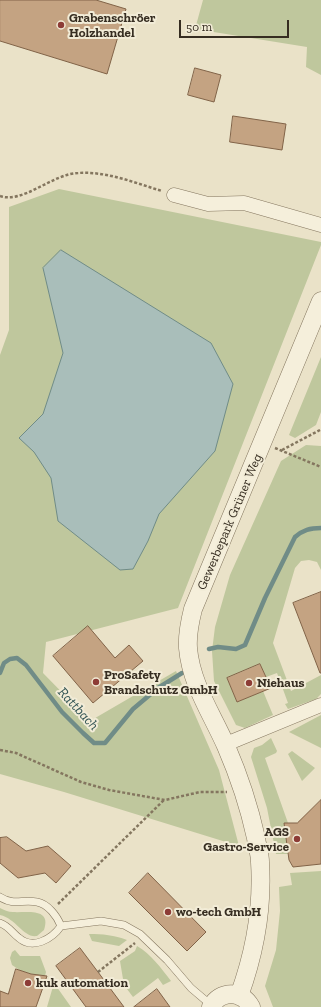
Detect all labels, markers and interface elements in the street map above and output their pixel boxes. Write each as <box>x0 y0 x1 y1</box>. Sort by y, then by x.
place label: Grabenschröer Holzhandel <box>69 10 156 41</box>
scale bar <box>181 12 291 38</box>
marker: Grabenschröer Holzhandel <box>56 20 66 30</box>
text: 50 m <box>186 20 212 34</box>
street label: Gewerbepark Grüner Weg <box>194 452 266 592</box>
place label: ProSafety Brandschutz GmbH <box>104 667 218 698</box>
place label: Niehaus <box>257 675 305 691</box>
marker: ProSafety Brandschutz GmbH <box>91 677 101 687</box>
marker: Niehaus <box>244 678 254 688</box>
water label: Rattbach <box>54 684 102 734</box>
place label: AGS Gastro-Service <box>203 824 289 855</box>
marker: AGS Gastro-Service <box>292 834 302 844</box>
place label: wo-tech GmbH <box>176 904 261 920</box>
marker: wo-tech GmbH <box>163 907 173 917</box>
place label: kuk automation <box>36 975 128 991</box>
marker: kuk automation <box>23 978 33 988</box>

